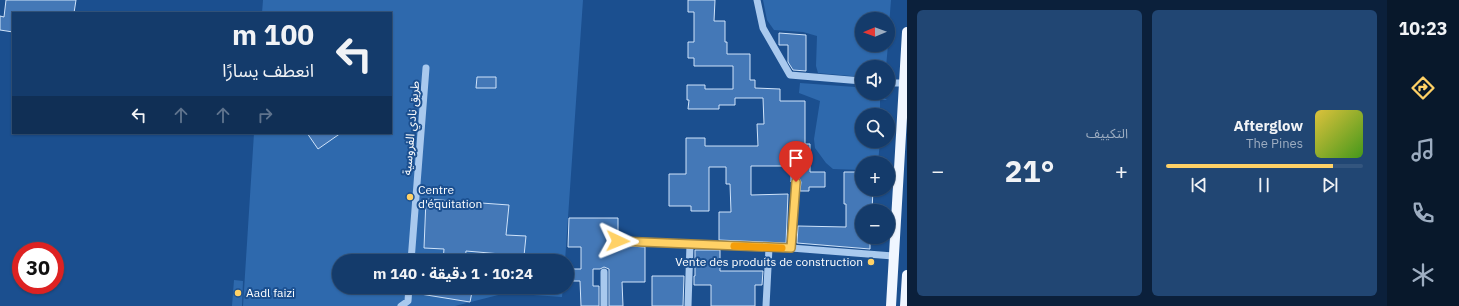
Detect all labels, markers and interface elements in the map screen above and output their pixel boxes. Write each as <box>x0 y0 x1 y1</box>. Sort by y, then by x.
north arrow <box>855 12 895 52</box>
map controls <box>855 12 895 244</box>
text: 100 m <box>232 16 314 53</box>
text: 10:23 <box>1398 17 1448 40</box>
icon: left <box>328 28 380 80</box>
text: انعطف يسارًا <box>222 59 314 82</box>
button: sound <box>855 60 895 100</box>
icon: directions <box>1409 74 1437 102</box>
street label: طريق نادي الفروسية <box>399 80 425 176</box>
icon: left <box>128 104 150 126</box>
icon: ahead <box>170 104 192 126</box>
icon: ahead <box>212 104 234 126</box>
icon: right <box>254 104 276 126</box>
button: search <box>855 108 895 148</box>
text: Afterglow <box>1234 116 1303 135</box>
text: التكييف <box>1086 125 1128 142</box>
text: The Pines <box>1246 135 1303 152</box>
icon: music <box>1409 136 1437 164</box>
pin <box>779 141 813 182</box>
icon: arrive <box>785 147 807 169</box>
text: 21° <box>1004 151 1055 190</box>
button: + <box>855 156 895 196</box>
text: − <box>931 156 944 185</box>
text: + <box>1115 156 1128 185</box>
icon: previous <box>1188 174 1210 196</box>
icon: pause <box>1253 174 1275 196</box>
icon: next <box>1319 174 1341 196</box>
place label: Centre d'équitation <box>418 182 482 211</box>
marker: Centre d'équitation <box>405 192 415 202</box>
icon: phone <box>1409 199 1437 227</box>
button: − <box>855 204 895 244</box>
position arrow <box>597 220 639 262</box>
speed limit sign: 30 <box>12 242 64 294</box>
place label: Vente des produits de construction <box>675 254 863 269</box>
marker: Vente des produits de construction <box>866 257 876 267</box>
icon: climate <box>1409 261 1437 289</box>
text: 10:24 · 1 دقيقة · 140 m <box>373 264 533 283</box>
place label: Aadl faizi <box>246 285 295 300</box>
marker: Aadl faizi <box>233 288 243 298</box>

